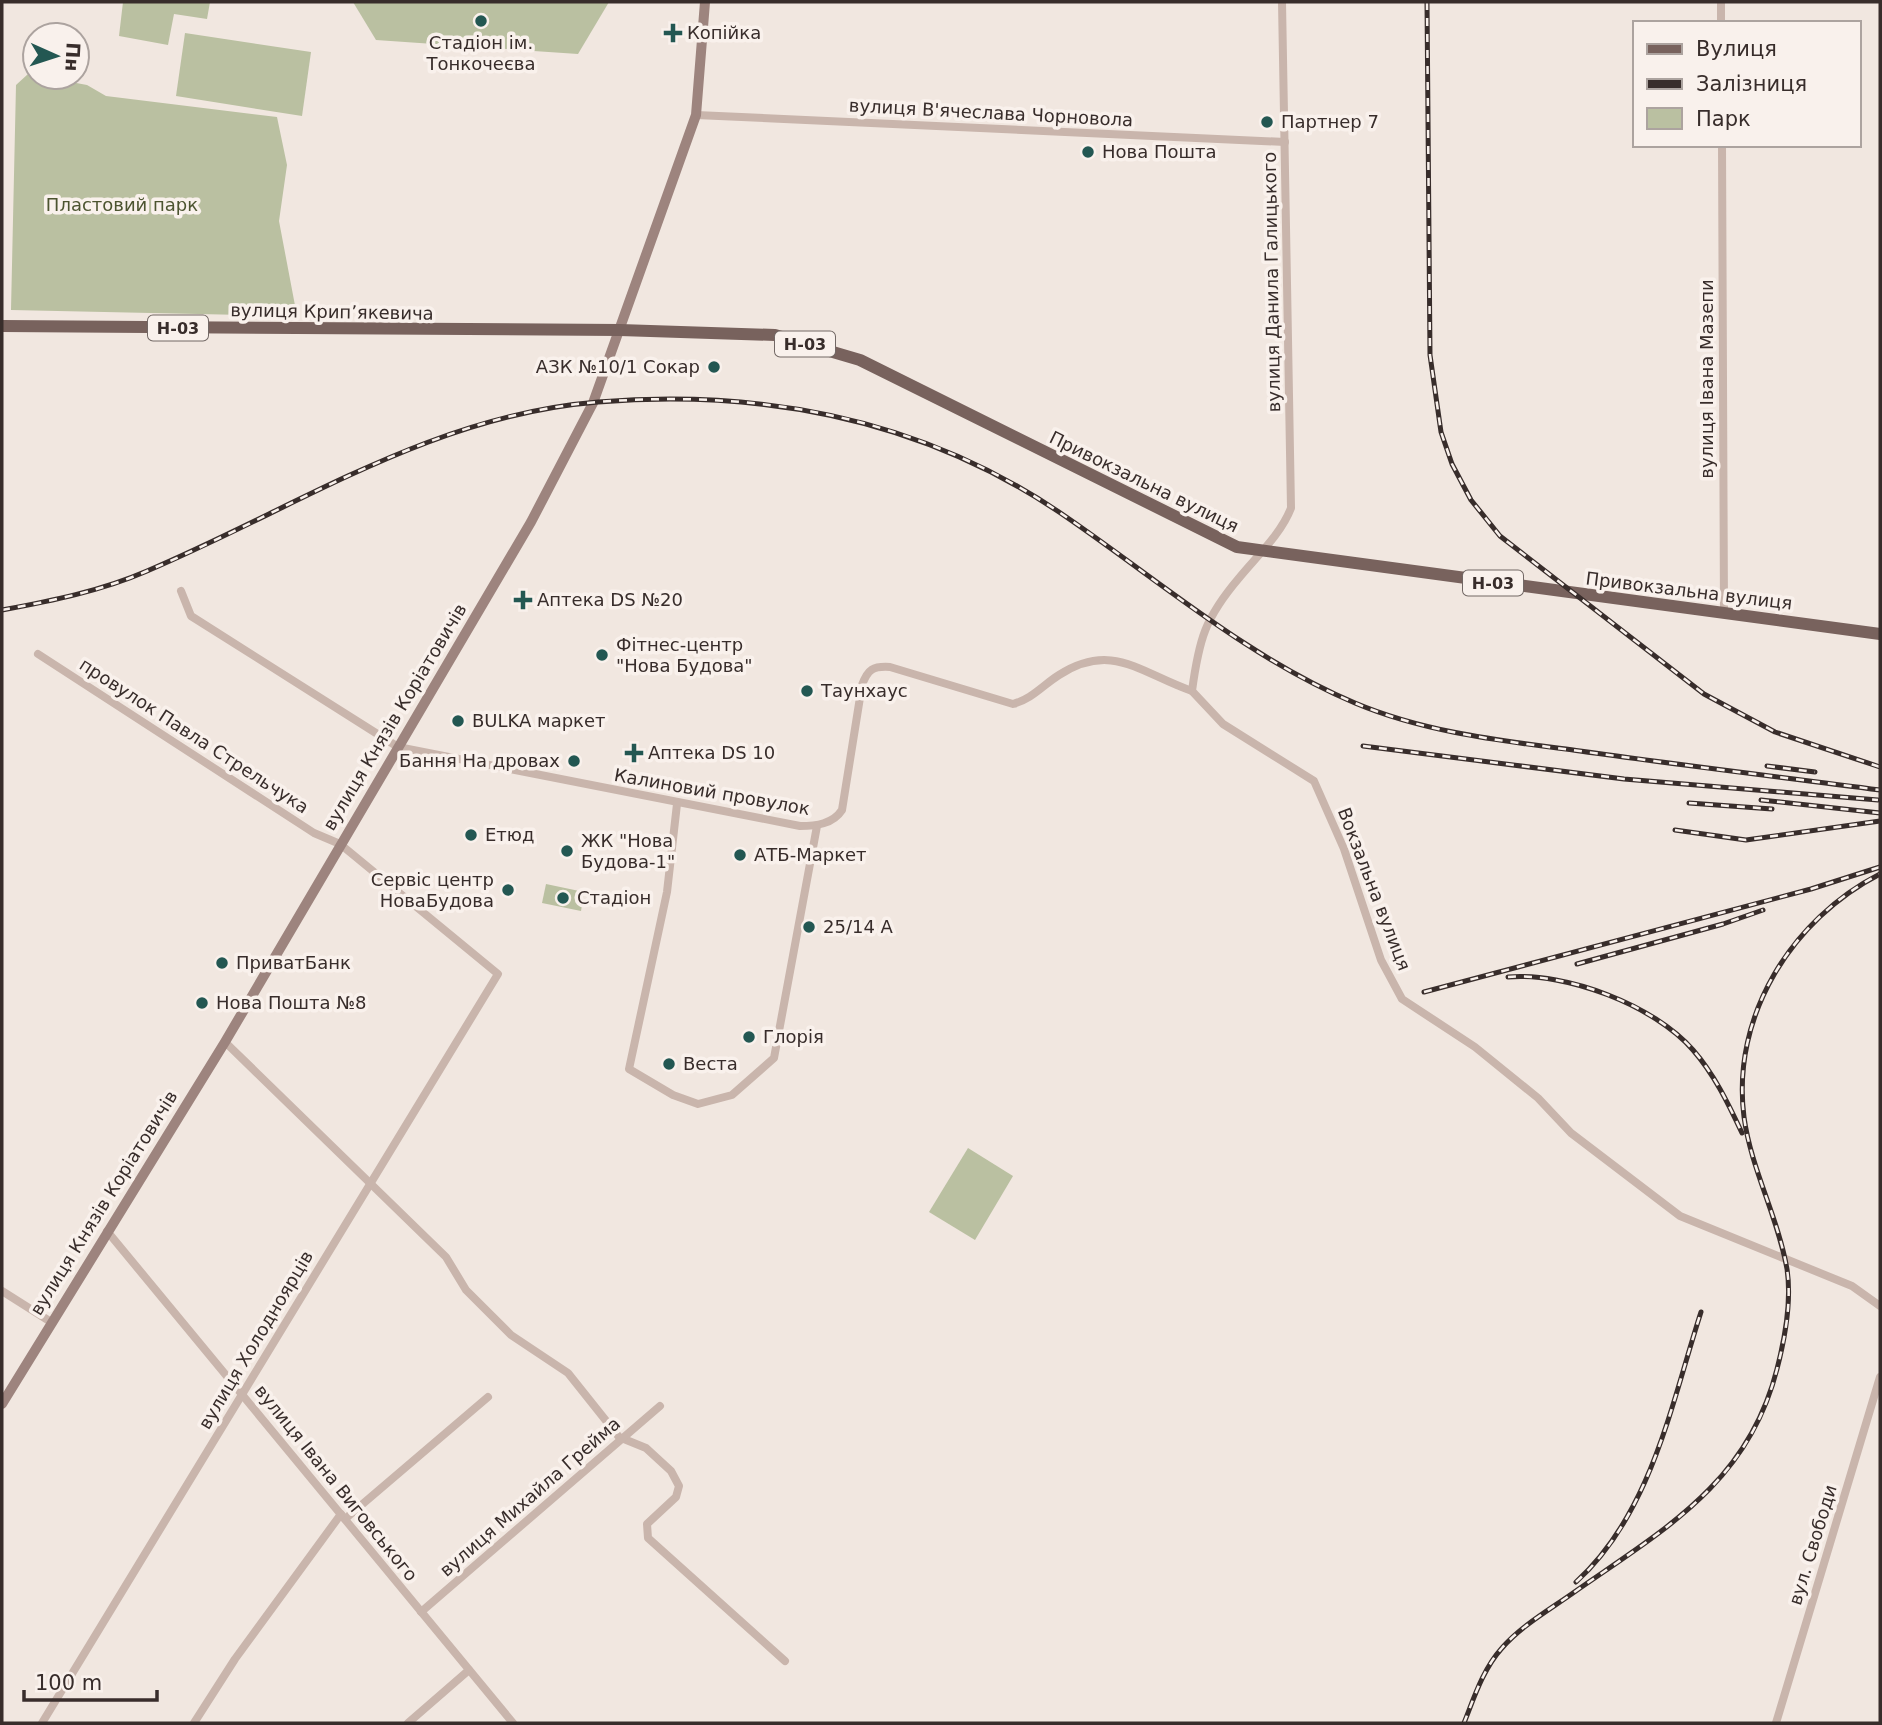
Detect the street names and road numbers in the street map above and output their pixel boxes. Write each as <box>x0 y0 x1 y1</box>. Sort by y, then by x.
street label: вулиця В'ячеслава Чорновола <box>848 95 1134 130</box>
street label: вулиця Данила Галицького <box>1259 152 1284 412</box>
street label: вулиця Івана Мазепи <box>1696 279 1717 479</box>
street label: вулиця Крипʼякевича <box>230 299 434 324</box>
road number: Н-03 <box>148 316 208 340</box>
road number: Н-03 <box>775 332 835 356</box>
street label: Привокзальна вулиця <box>1046 427 1242 537</box>
street label: Привокзальна вулиця <box>1585 567 1794 614</box>
road number: Н-03 <box>1463 570 1523 596</box>
street label: вулиця Князів Коріатовичів <box>318 600 471 834</box>
street label: провулок Павла Стрельчука <box>76 654 313 818</box>
street label: Калиновий провулок <box>613 764 812 819</box>
street label: Вокзальна вулиця <box>1334 804 1415 973</box>
street label: вулиця Князів Коріатовичів <box>26 1087 182 1319</box>
street label: вулиця Холодноярців <box>194 1247 317 1433</box>
street label: вулиця Івана Виговського <box>251 1380 422 1585</box>
street label: вулиця Михайла Грейма <box>435 1413 624 1581</box>
street label: вул. Свободи <box>1784 1482 1841 1608</box>

